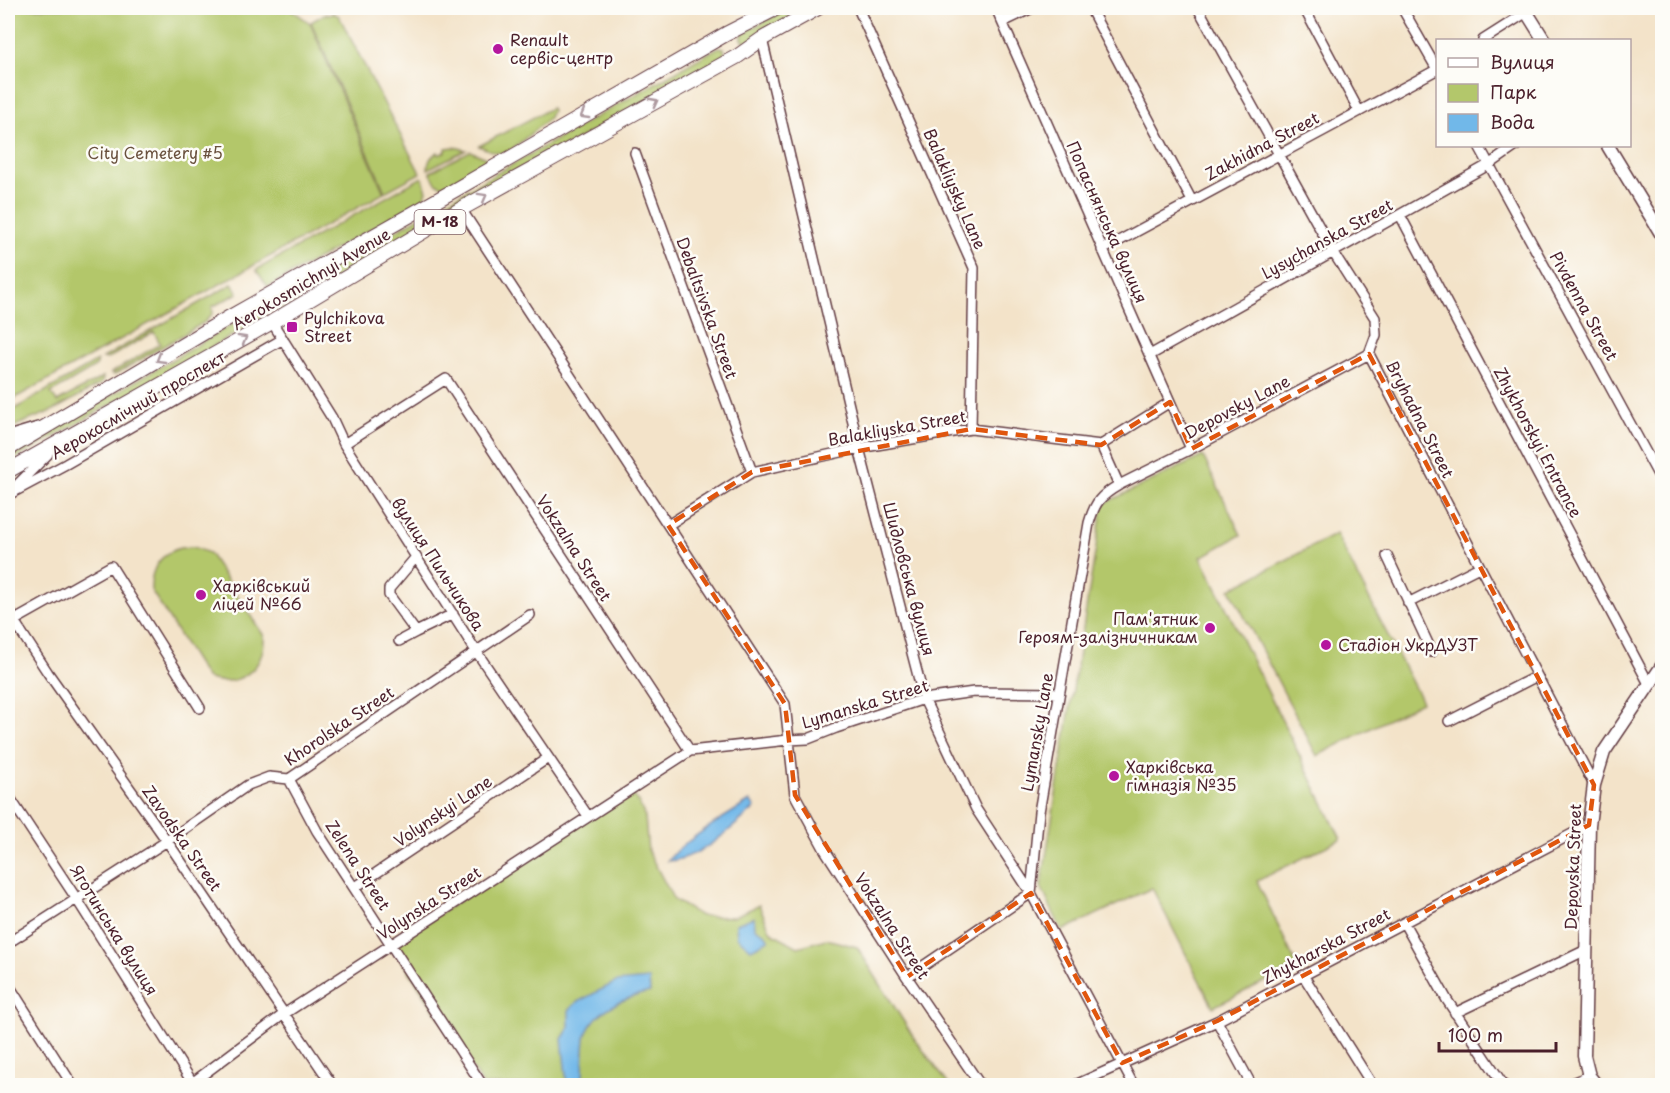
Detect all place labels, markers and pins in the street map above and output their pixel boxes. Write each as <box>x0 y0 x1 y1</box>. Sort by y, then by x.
place label: Renault сервіс-центр <box>510 27 613 69</box>
marker: Renault сервіс-центр <box>491 42 505 56</box>
place label: Pylchikova Street <box>304 305 385 347</box>
marker: Pylchikova Street <box>285 320 299 334</box>
place label: Харківський ліцей №66 <box>212 573 310 615</box>
marker: Харківський ліцей №66 <box>194 588 208 602</box>
place label: Пам'ятник Героям-залізничникам <box>1018 606 1198 648</box>
marker: Пам'ятник Героям-залізничникам <box>1203 621 1217 635</box>
place label: Стадіон УкрДУЗТ <box>1338 632 1478 656</box>
marker: Стадіон УкрДУЗТ <box>1319 638 1333 652</box>
place label: Харківська гімназія №35 <box>1126 754 1236 796</box>
marker: Харківська гімназія №35 <box>1107 769 1121 783</box>

